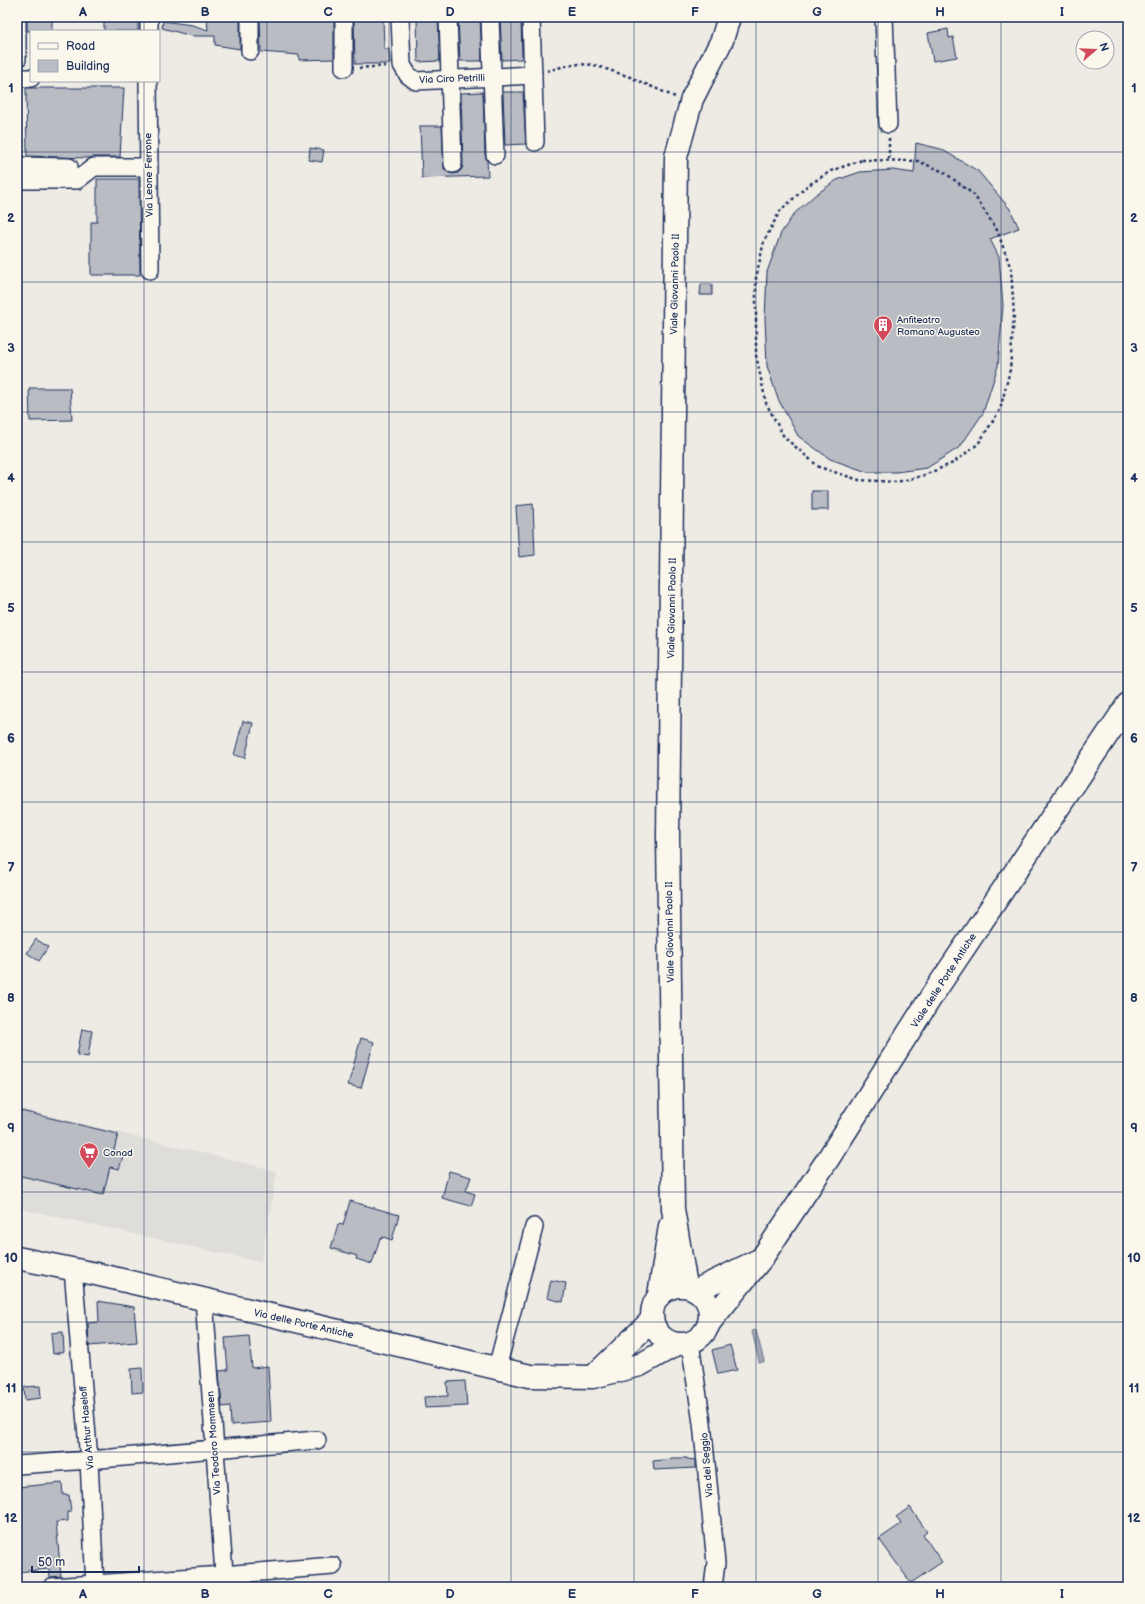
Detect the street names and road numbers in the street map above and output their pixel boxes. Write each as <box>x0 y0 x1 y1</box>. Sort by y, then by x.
street label: Via Ciro Petrilli <box>419 72 485 86</box>
street label: Via Leone Ferrone <box>142 133 156 217</box>
street label: Viale Giovanni Paolo II <box>668 233 682 335</box>
street label: Viale Giovanni Paolo II <box>665 557 679 659</box>
street label: Viale Giovanni Paolo II <box>663 881 677 983</box>
street label: Viale delle Porte Antiche <box>909 931 979 1030</box>
street label: Via delle Porte Antiche <box>253 1307 355 1341</box>
street label: Via Arthur Haseloff <box>77 1385 97 1470</box>
street label: Via Teodoro Mommsen <box>204 1390 224 1495</box>
street label: Via del Seggio <box>698 1432 716 1498</box>

